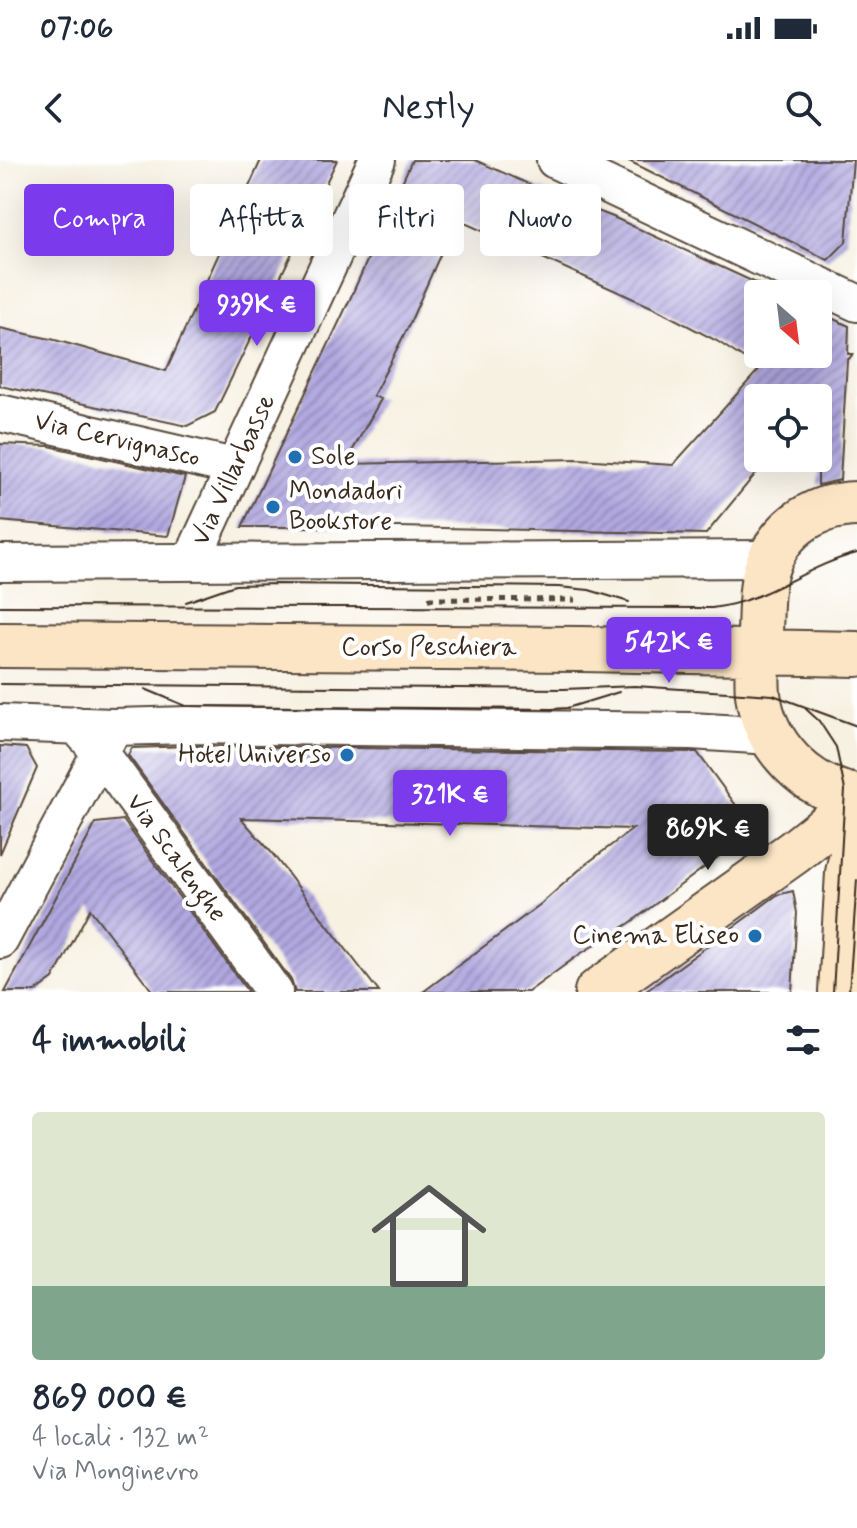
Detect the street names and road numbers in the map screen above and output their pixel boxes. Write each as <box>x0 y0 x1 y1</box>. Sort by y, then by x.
street label: Via Villarbasse <box>184 389 284 551</box>
street label: Via Cervignasco <box>31 404 203 476</box>
street label: Corso Peschiera <box>341 631 517 665</box>
street label: Via Scalenghe <box>115 787 234 931</box>

